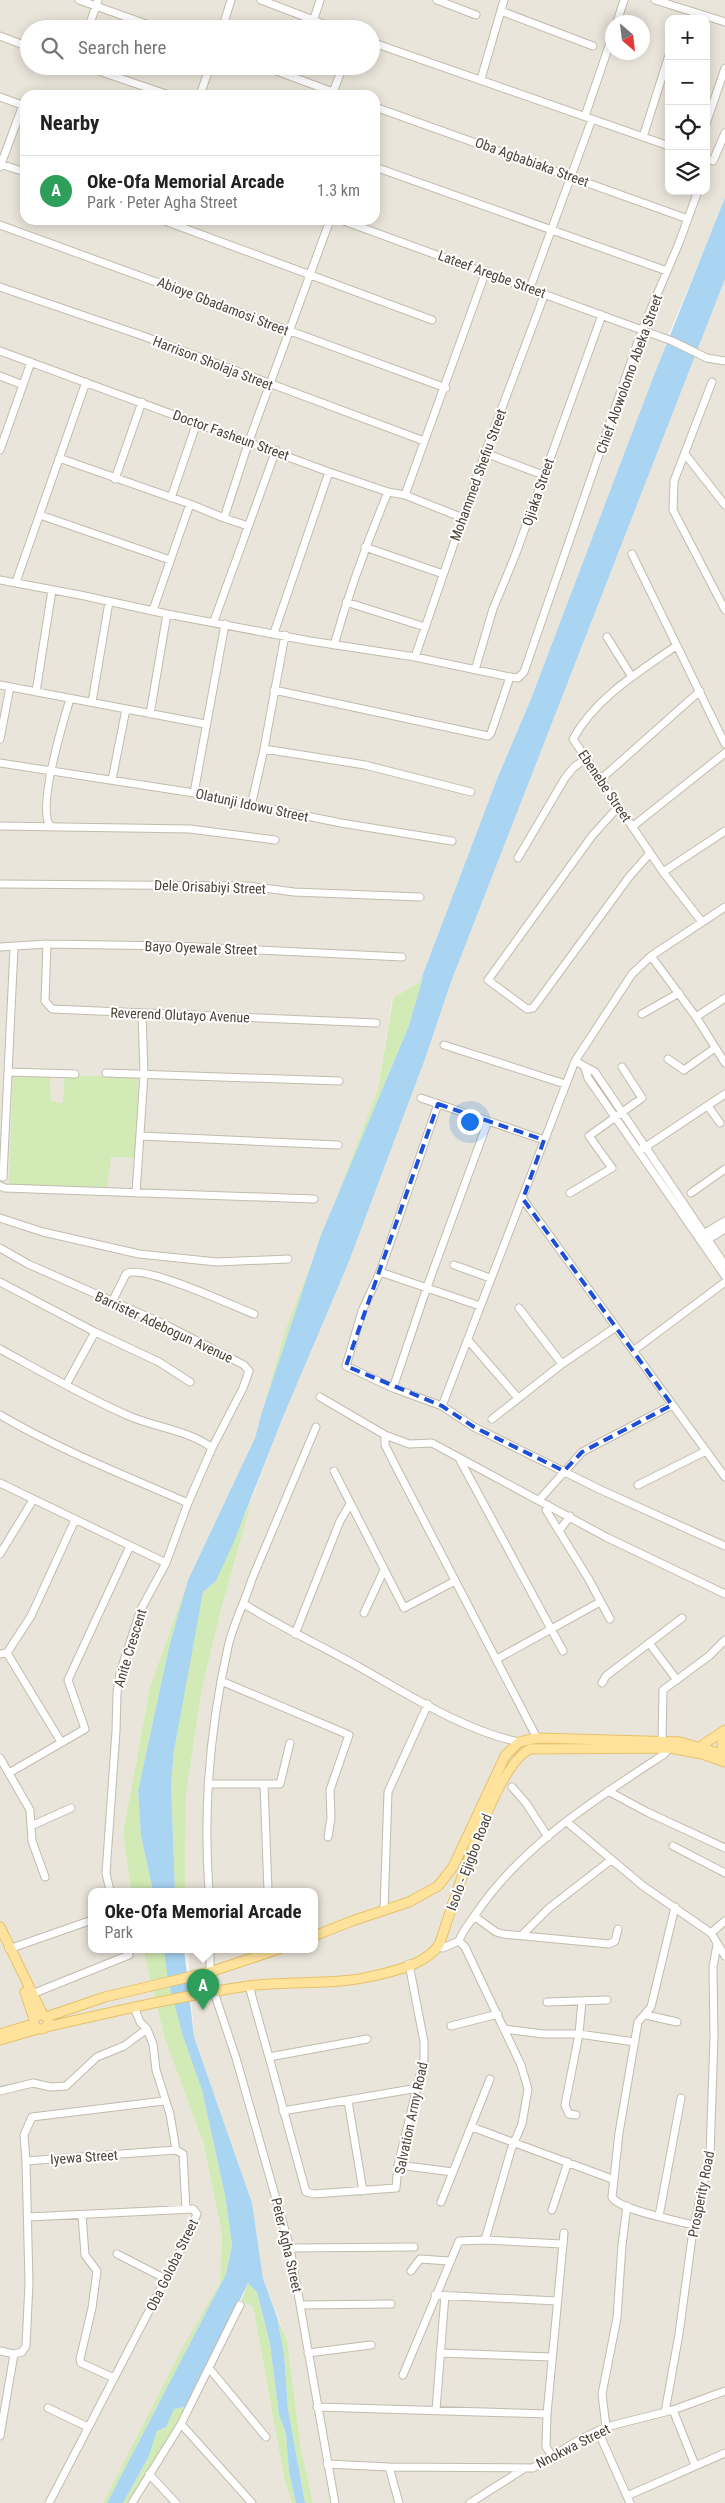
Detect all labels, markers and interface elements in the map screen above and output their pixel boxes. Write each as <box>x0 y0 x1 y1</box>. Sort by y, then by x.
north arrow <box>605 15 650 60</box>
map controls <box>665 15 710 195</box>
button: + <box>665 15 710 60</box>
search box <box>20 20 380 75</box>
icon: search <box>38 34 66 62</box>
text: Search here <box>78 36 166 59</box>
button: − <box>665 60 710 105</box>
button: locate <box>665 105 710 150</box>
text: Nearby <box>40 111 99 135</box>
street label: Oba Agbabiaka Street <box>473 134 591 190</box>
button: layers <box>665 150 710 195</box>
text: Oke-Ofa Memorial Arcade <box>87 170 284 193</box>
text: A <box>51 181 61 200</box>
text: 1.3 km <box>317 181 360 200</box>
text: Park · Peter Agha Street <box>87 193 238 212</box>
street label: Lateef Aregbe Street <box>436 247 548 301</box>
street label: Abioye Gbadamosi Street <box>155 274 291 338</box>
street label: Chief Alowolomo Abeka Street <box>593 292 665 456</box>
street label: Harrison Sholaja Street <box>151 333 275 393</box>
street label: Doctor Fasheun Street <box>171 407 291 463</box>
street label: Mohammed Shefiu Street <box>447 407 509 543</box>
street label: Ojiaka Street <box>519 456 557 528</box>
street label: Ebenebe Street <box>575 747 635 825</box>
street label: Olatunji Idowu Street <box>194 785 310 825</box>
street label: Dele Orisabiyi Street <box>154 877 266 897</box>
street label: Bayo Oyewale Street <box>144 938 258 958</box>
street label: Reverend Olutayo Avenue <box>110 1005 250 1025</box>
your location <box>457 1109 483 1135</box>
street label: Barrister Adebogun Avenue <box>93 1288 236 1366</box>
street label: Anite Crescent <box>111 1607 149 1689</box>
street label: Isolo - Ejigbo Road <box>443 1811 495 1913</box>
popup <box>88 1888 318 1953</box>
text: Oke-Ofa Memorial Arcade <box>104 1900 302 1923</box>
text: Park <box>104 1923 133 1942</box>
pin: A <box>187 1969 219 2010</box>
street label: Salvation Army Road <box>391 2060 431 2176</box>
street label: Iyewa Street <box>50 2147 118 2167</box>
street label: Prosperity Road <box>685 2150 717 2238</box>
street label: Peter Agha Street <box>268 2196 306 2294</box>
street label: Oba Goloba Street <box>143 2216 201 2314</box>
street label: Nnokwa Street <box>533 2421 613 2471</box>

